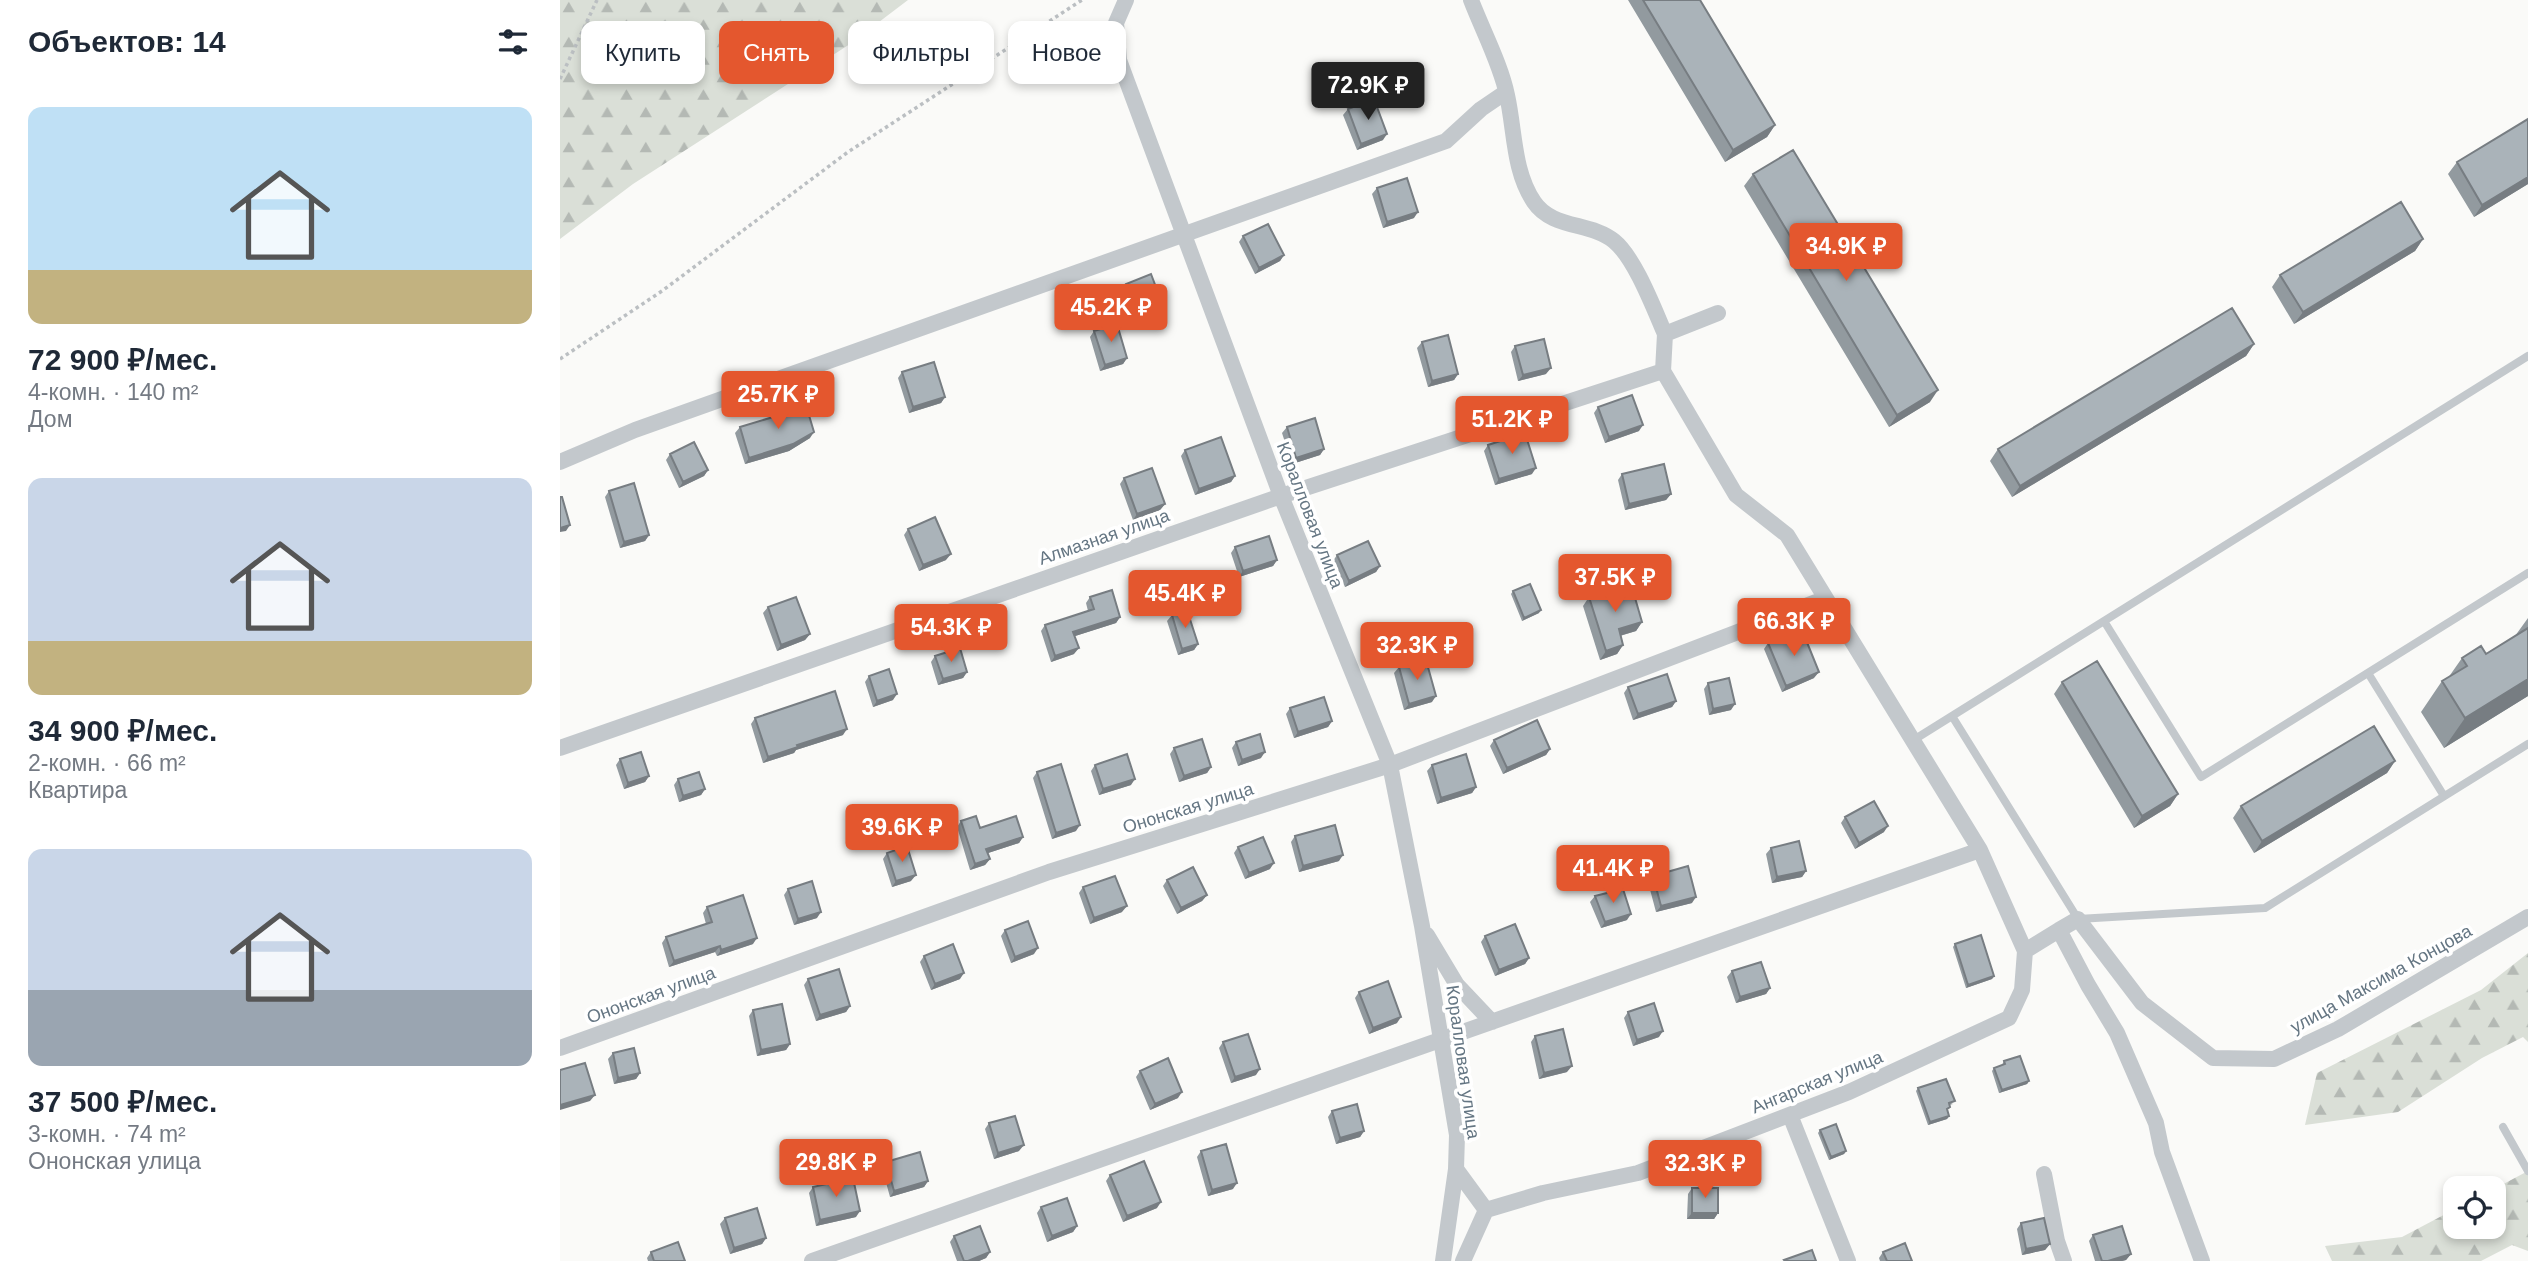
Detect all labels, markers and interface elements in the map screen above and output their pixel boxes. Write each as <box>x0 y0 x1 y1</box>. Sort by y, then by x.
chip: Купить <box>581 21 705 84</box>
chip: Снять <box>719 21 834 84</box>
chip: Фильтры <box>848 21 994 84</box>
chip: Новое <box>1008 21 1126 84</box>
icon: filters <box>494 23 532 61</box>
text: Объектов: 14 <box>28 25 226 58</box>
pin: 72.9K ₽ <box>1303 62 1433 122</box>
text: 72.9K ₽ <box>1327 72 1409 98</box>
icon: home <box>217 152 343 278</box>
pin: 34.9K ₽ <box>1781 224 1911 283</box>
text: 34.9K ₽ <box>1805 233 1887 259</box>
pin: 45.2K ₽ <box>1046 284 1176 344</box>
text: 45.2K ₽ <box>1070 294 1152 320</box>
text: 72 900 ₽/мес. <box>28 343 217 376</box>
pin: 25.7K ₽ <box>713 372 843 431</box>
text: 4-комн. · 140 m² <box>28 379 199 405</box>
text: 25.7K ₽ <box>737 381 819 407</box>
pin: 51.2K ₽ <box>1447 396 1577 456</box>
text: Дом <box>28 406 72 432</box>
text: 51.2K ₽ <box>1471 406 1553 432</box>
street label: Коралловая улица <box>1273 439 1348 592</box>
street label: Алмазная улица <box>1036 505 1173 569</box>
icon: home <box>217 523 343 649</box>
pin: 37.5K ₽ <box>1550 554 1680 614</box>
text: 37.5K ₽ <box>1574 564 1656 590</box>
pin: 45.4K ₽ <box>1120 570 1250 630</box>
text: 45.4K ₽ <box>1144 580 1226 606</box>
pin: 66.3K ₽ <box>1729 598 1859 658</box>
pin: 54.3K ₽ <box>886 604 1016 664</box>
text: 66.3K ₽ <box>1753 608 1835 634</box>
text: 54.3K ₽ <box>910 614 992 640</box>
pin: 32.3K ₽ <box>1352 622 1482 682</box>
text: 32.3K ₽ <box>1376 632 1458 658</box>
text: 34 900 ₽/мес. <box>28 714 217 747</box>
text: 2-комн. · 66 m² <box>28 750 186 776</box>
text: Квартира <box>28 777 127 803</box>
street label: Ононская улица <box>1120 778 1257 837</box>
pin: 39.6K ₽ <box>837 804 967 864</box>
text: 39.6K ₽ <box>861 814 943 840</box>
pin: 41.4K ₽ <box>1548 846 1678 905</box>
text: 41.4K ₽ <box>1572 855 1654 881</box>
icon: home <box>217 894 343 1020</box>
street label: улица Максима Концова <box>2287 920 2476 1037</box>
street label: Ононская улица <box>584 962 719 1028</box>
street label: Коралловая улица <box>1442 984 1484 1141</box>
street label: Ангарская улица <box>1749 1046 1886 1117</box>
text: 37 500 ₽/мес. <box>28 1085 217 1118</box>
text: 3-комн. · 74 m² <box>28 1121 186 1147</box>
pin: 29.8K ₽ <box>771 1140 901 1199</box>
pin: 32.3K ₽ <box>1640 1140 1770 1200</box>
text: Ононская улица <box>28 1148 201 1174</box>
text: 29.8K ₽ <box>795 1149 877 1175</box>
text: 32.3K ₽ <box>1664 1150 1746 1176</box>
map controls <box>2443 1176 2506 1239</box>
button: locate <box>2443 1176 2506 1239</box>

